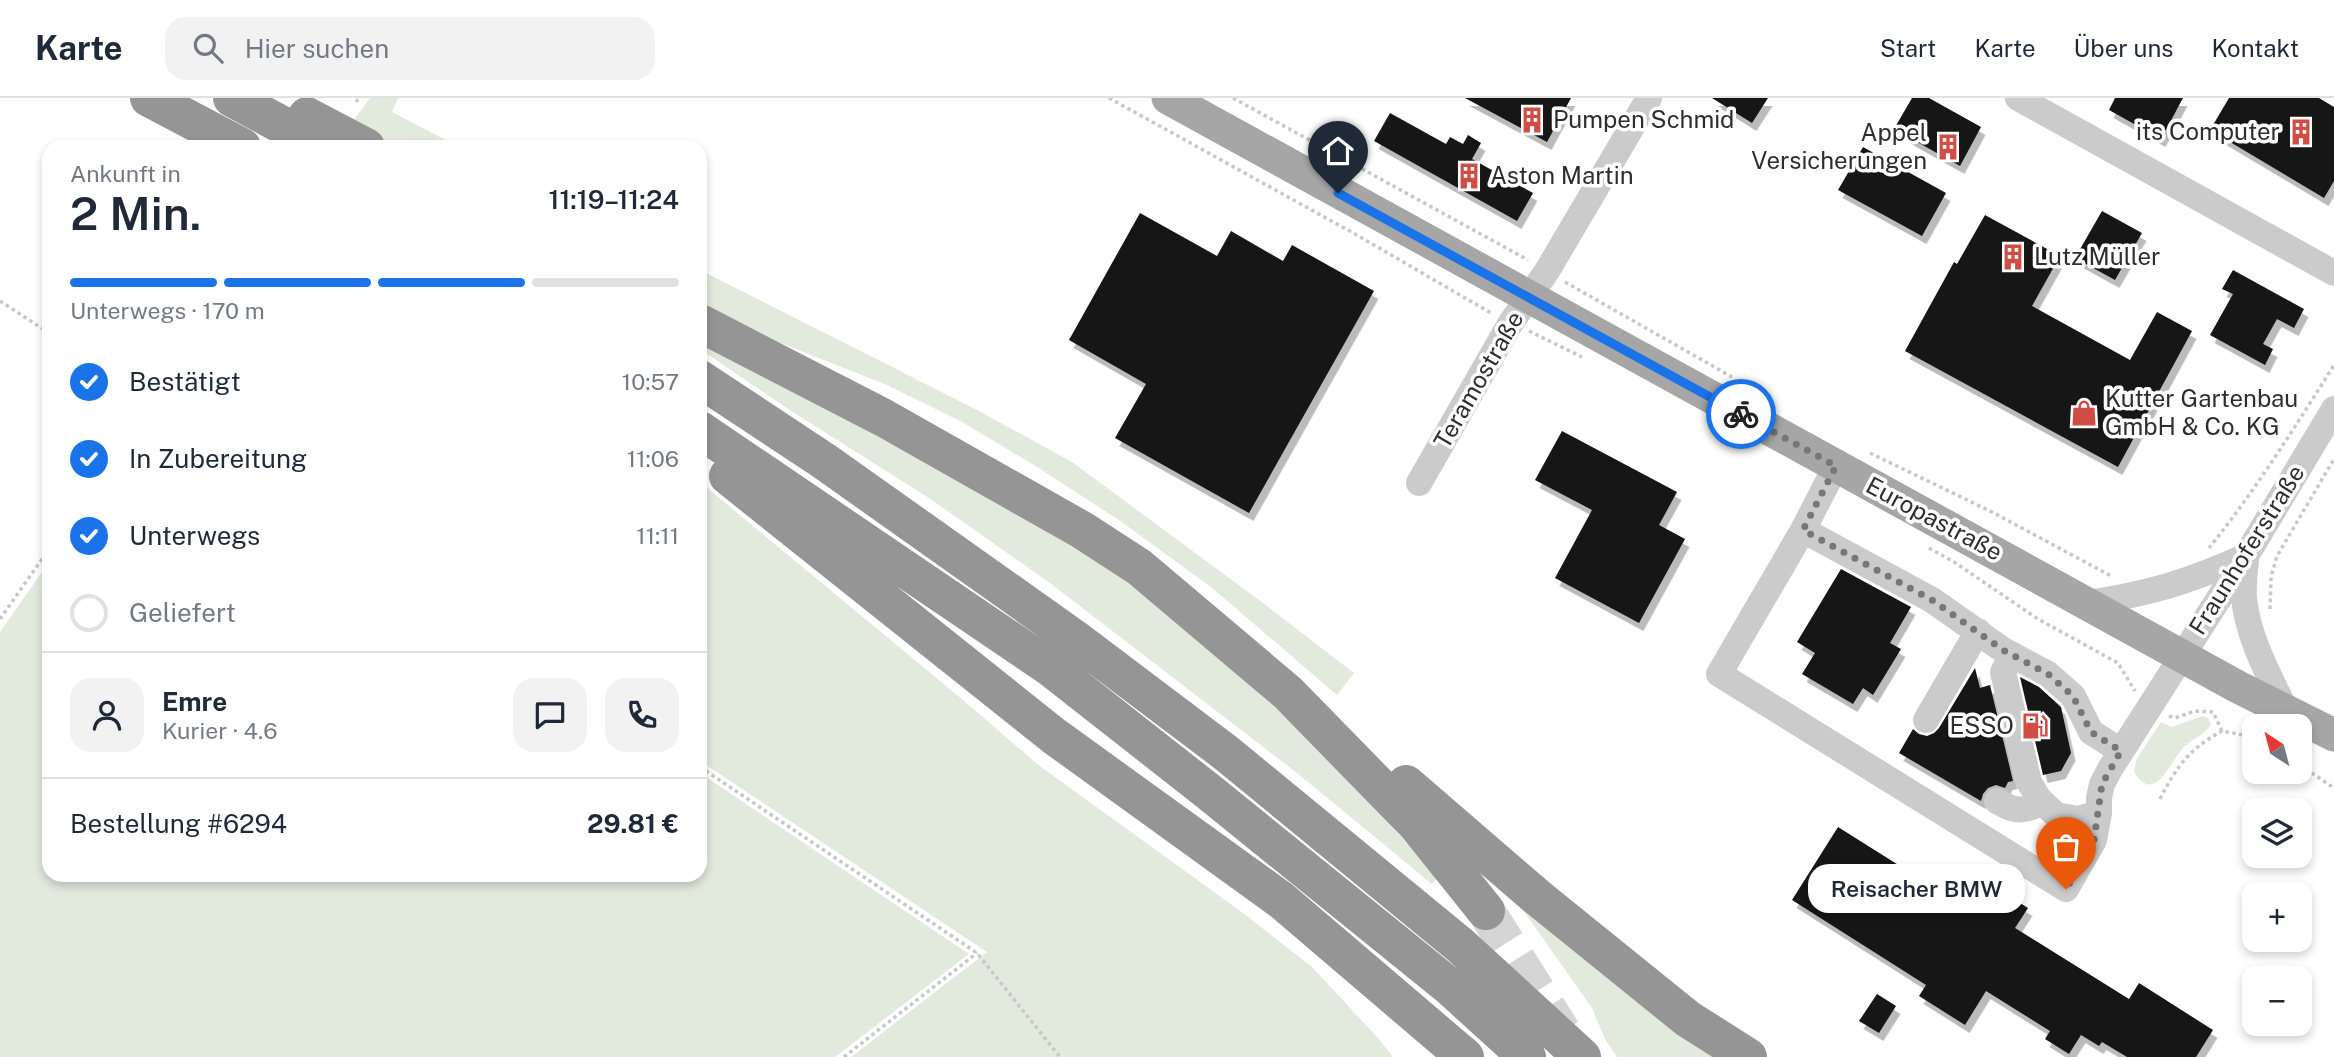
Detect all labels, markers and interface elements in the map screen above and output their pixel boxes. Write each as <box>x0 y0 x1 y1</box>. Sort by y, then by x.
search box <box>165 17 655 80</box>
text: Karte <box>35 29 123 67</box>
icon: search <box>189 29 227 67</box>
text: Hier suchen <box>245 33 389 64</box>
text: Start <box>1880 34 1936 62</box>
text: Karte <box>1974 34 2036 62</box>
text: Über uns <box>2074 34 2173 62</box>
text: Kontakt <box>2211 34 2299 62</box>
building icon: Pumpen Schmid <box>1517 105 1547 135</box>
place label: Pumpen Schmid <box>1553 105 1734 133</box>
place label: its Computer <box>2136 117 2280 145</box>
building icon: its Computer <box>2286 117 2316 147</box>
place label: Appel Versicherungen <box>1751 118 1927 174</box>
pin <box>1308 121 1368 193</box>
icon: home <box>1319 132 1357 170</box>
building icon: Appel Versicherungen <box>1933 132 1963 162</box>
text: Ankunft in <box>70 160 181 187</box>
building icon: Aston Martin <box>1454 161 1484 191</box>
place label: Aston Martin <box>1490 161 1634 189</box>
text: 11:19–11:24 <box>549 184 679 215</box>
text: 2 Min. <box>70 186 201 240</box>
building icon: Lutz Müller <box>1998 242 2028 272</box>
place label: Lutz Müller <box>2034 242 2160 270</box>
text: Unterwegs · 170 m <box>70 297 265 324</box>
street label: Teramostraße <box>1428 306 1529 453</box>
icon: check <box>70 363 108 401</box>
text: Bestätigt <box>129 366 241 397</box>
text: 10:57 <box>622 368 679 395</box>
courier <box>1706 379 1776 449</box>
place label: Kutter Gartenbau GmbH & Co. KG <box>2105 384 2298 440</box>
icon: bike <box>1722 395 1760 433</box>
shop icon: Kutter Gartenbau GmbH & Co. KG <box>2069 398 2099 428</box>
icon: check <box>70 440 108 478</box>
text: In Zubereitung <box>129 443 307 474</box>
text: 11:06 <box>627 445 679 472</box>
street label: Fraunhoferstraße <box>2183 459 2310 639</box>
street label: Europastraße <box>1862 471 2007 566</box>
icon: check <box>70 517 108 555</box>
text: Unterwegs <box>129 520 260 551</box>
text: 11:11 <box>636 522 679 549</box>
text: Geliefert <box>129 597 236 628</box>
button: person <box>70 678 144 752</box>
button: chat <box>513 678 587 752</box>
button: phone <box>605 678 679 752</box>
text: Emre <box>162 686 227 717</box>
place label: ESSO <box>1949 711 2014 739</box>
fuel station icon: ESSO <box>2020 711 2050 741</box>
north arrow <box>2242 714 2312 784</box>
map controls <box>2242 714 2312 1036</box>
text: Kurier · 4.6 <box>162 717 277 744</box>
button: layers <box>2242 798 2312 868</box>
text: Bestellung #6294 <box>70 808 287 839</box>
text: 29.81 € <box>587 808 679 839</box>
pin <box>2036 817 2096 889</box>
icon: bag <box>2047 828 2085 866</box>
callout: Reisacher BMW <box>1807 864 2024 914</box>
text: Reisacher BMW <box>1831 875 2002 902</box>
button: + <box>2242 882 2312 952</box>
button: − <box>2242 966 2312 1036</box>

